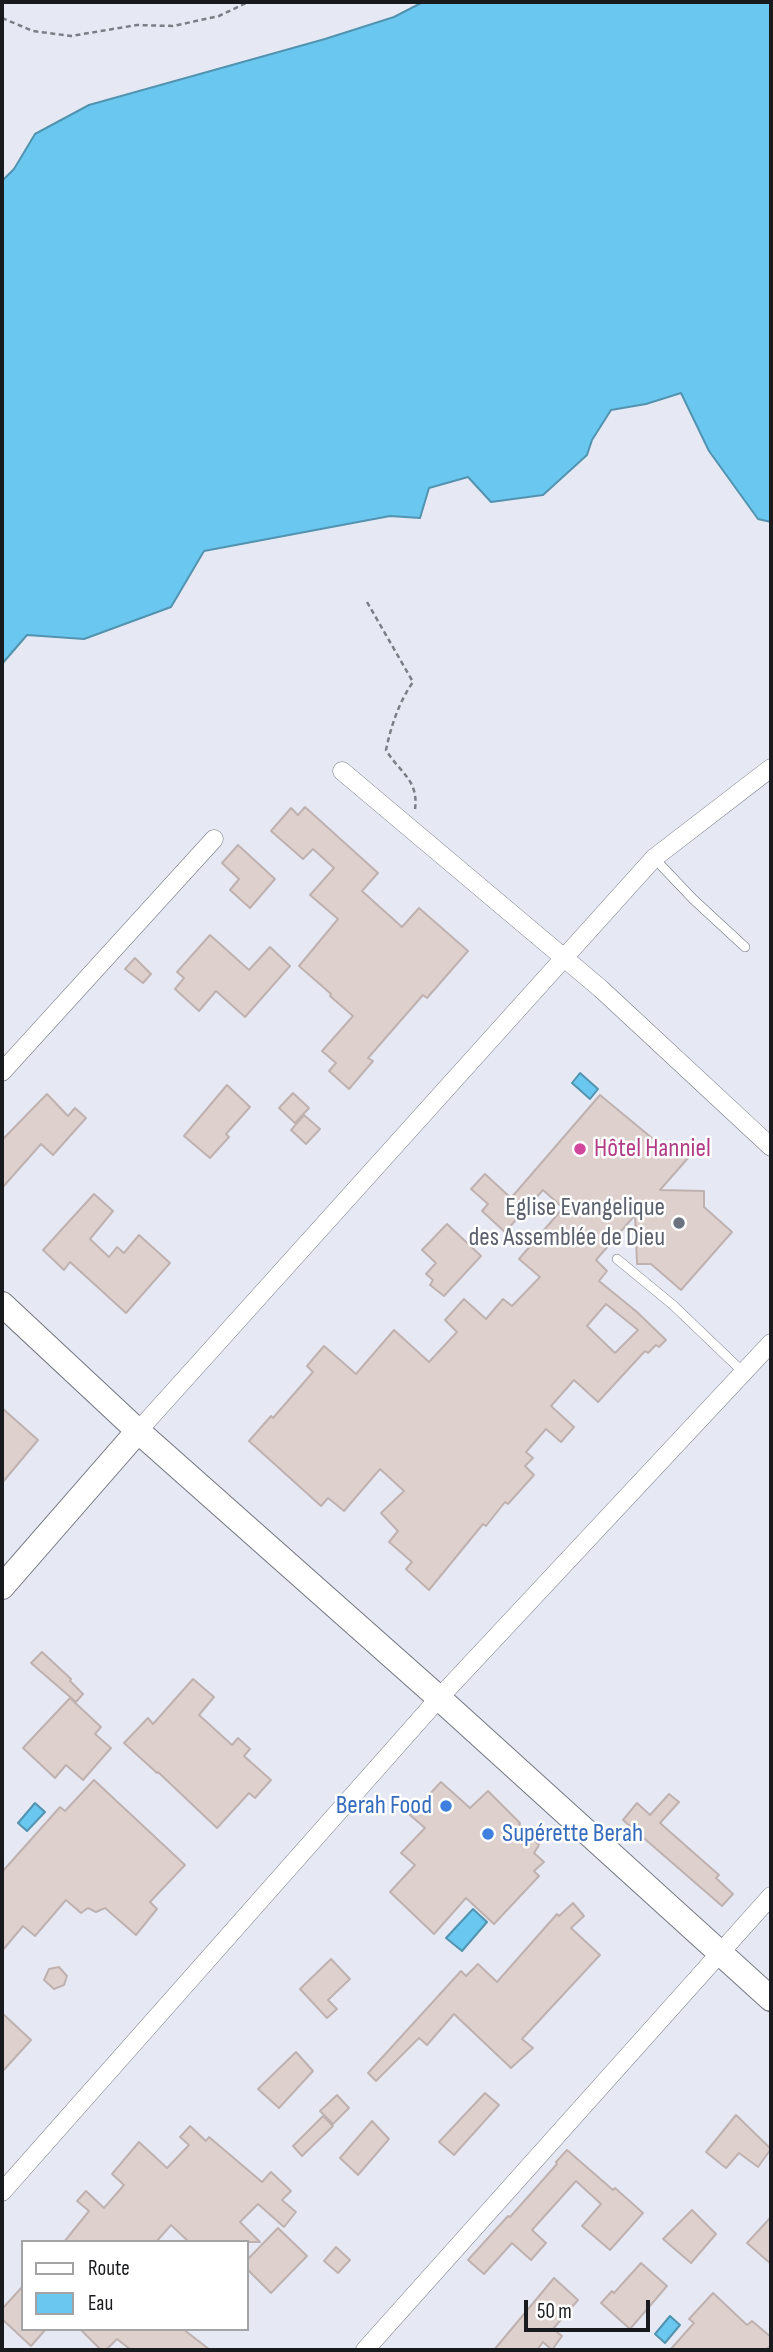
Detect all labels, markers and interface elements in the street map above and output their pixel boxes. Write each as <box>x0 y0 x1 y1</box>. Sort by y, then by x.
place label: Hôtel Hanniel <box>594 1133 711 1165</box>
marker: Hôtel Hanniel <box>572 1141 588 1157</box>
place label: Eglise Evangelique des Assemblée de Dieu <box>468 1192 665 1254</box>
marker: Eglise Evangelique des Assemblée de Dieu <box>671 1215 687 1231</box>
place label: Berah Food <box>336 1790 432 1822</box>
marker: Berah Food <box>438 1798 454 1814</box>
place label: Supérette Berah <box>502 1818 643 1850</box>
marker: Supérette Berah <box>480 1826 496 1842</box>
legend <box>21 2240 248 2331</box>
text: Route <box>88 2256 130 2281</box>
scale bar <box>528 2286 654 2330</box>
text: Eau <box>88 2291 113 2316</box>
text: 50 m <box>537 2299 572 2324</box>

